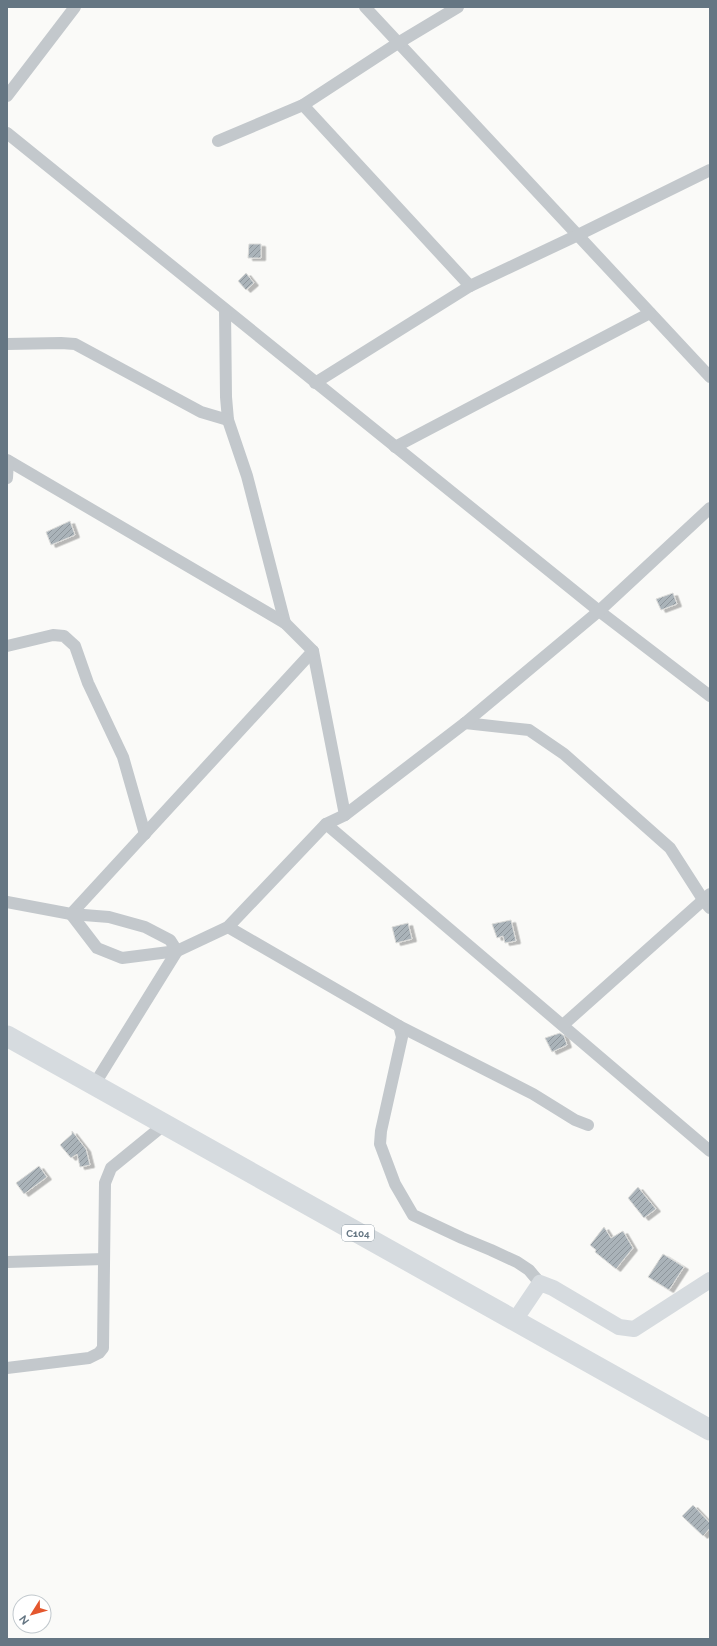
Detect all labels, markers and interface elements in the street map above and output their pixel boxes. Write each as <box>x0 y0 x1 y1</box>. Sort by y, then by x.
road number: C104 <box>342 1225 374 1241</box>
north arrow <box>12 1594 52 1634</box>
text: N <box>17 1612 32 1627</box>

